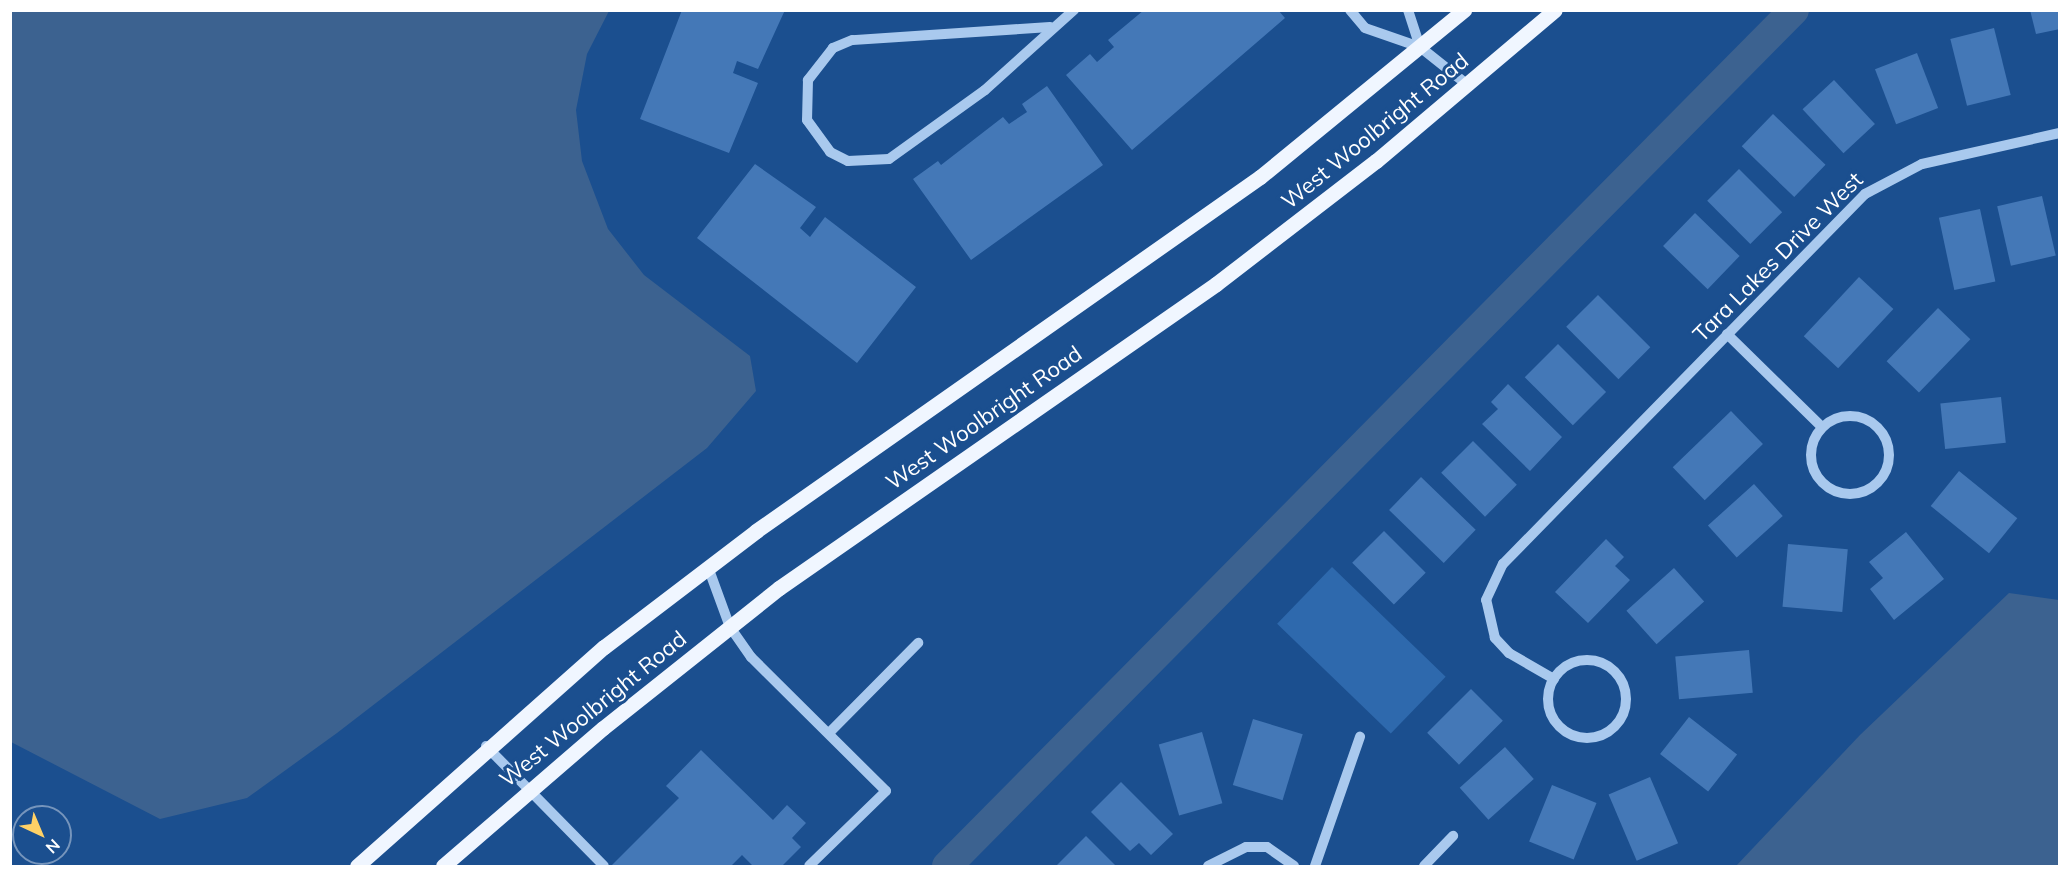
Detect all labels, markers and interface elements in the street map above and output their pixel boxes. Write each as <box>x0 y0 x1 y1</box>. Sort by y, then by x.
street label: West Woolbright Road <box>1276 47 1474 215</box>
street label: Tara Lakes Drive West <box>1688 167 1868 347</box>
street label: West Woolbright Road <box>881 340 1087 496</box>
street label: West Woolbright Road <box>494 625 692 793</box>
north arrow <box>12 805 72 865</box>
text: N <box>42 835 64 858</box>

